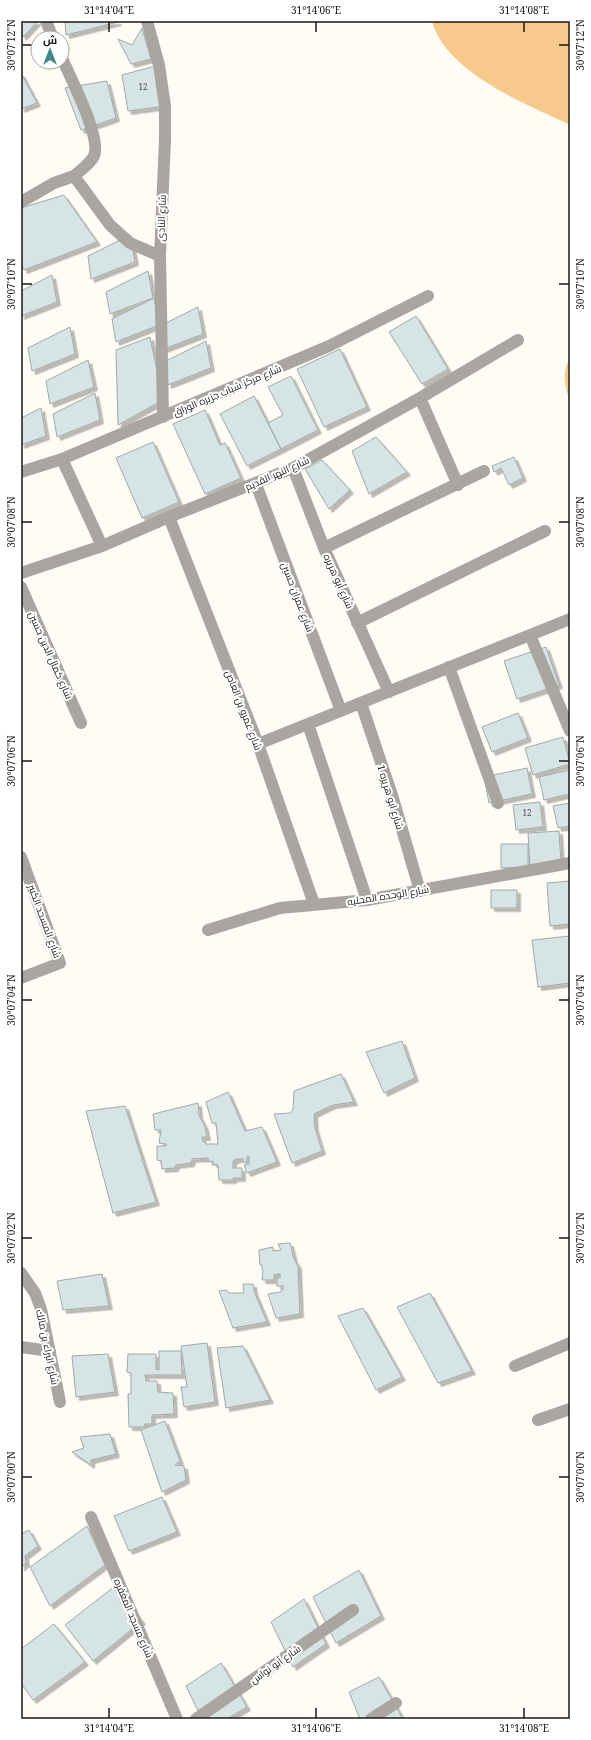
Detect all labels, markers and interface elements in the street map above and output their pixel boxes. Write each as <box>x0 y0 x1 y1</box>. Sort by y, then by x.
text: 31°14'04"E <box>84 3 134 17</box>
text: 31°14'06"E <box>291 3 341 17</box>
text: 31°14'08"E <box>499 3 549 17</box>
text: 30°07'12"N <box>4 19 18 71</box>
text: 30°07'12"N <box>573 19 587 71</box>
north arrow <box>30 30 70 70</box>
text: ش <box>43 32 57 47</box>
house number: 12 <box>139 81 147 92</box>
street label: شارع النادى <box>153 194 169 242</box>
text: 30°07'10"N <box>4 258 18 310</box>
text: 30°07'10"N <box>573 258 587 310</box>
street label: شارع مركز شباب جزيره الوراق <box>171 361 283 419</box>
street label: شارع النهر القديم <box>243 453 312 494</box>
text: 30°07'08"N <box>4 496 18 548</box>
text: 30°07'08"N <box>573 496 587 548</box>
street label: شارع أبو هريره <box>321 551 357 611</box>
street label: شارع عمران حسين <box>278 560 318 634</box>
street label: شارع كمال الدين حسين <box>25 609 77 701</box>
street label: شارع عمرو بن العاص <box>222 668 266 752</box>
text: 30°07'06"N <box>4 735 18 787</box>
text: 30°07'06"N <box>573 735 587 787</box>
street label: شارع ابو هريره 1 <box>374 763 408 831</box>
house number: 12 <box>523 807 531 818</box>
street label: شارع المسجد الكبير <box>25 881 65 960</box>
street label: شارع الوحده المحليه <box>346 882 430 908</box>
text: 30°07'04"N <box>4 974 18 1026</box>
text: 30°07'04"N <box>573 974 587 1026</box>
text: 30°07'02"N <box>4 1212 18 1264</box>
text: 30°07'02"N <box>573 1212 587 1264</box>
street label: شارع البراء بن مالك <box>33 1308 63 1386</box>
text: 30°07'00"N <box>4 1451 18 1503</box>
text: 30°07'00"N <box>573 1451 587 1503</box>
street label: شارع مسجد المغفره <box>111 1576 157 1660</box>
street label: شارع أبو نواس <box>247 1641 303 1687</box>
text: 31°14'04"E <box>84 1721 134 1735</box>
text: 31°14'06"E <box>291 1721 341 1735</box>
text: 31°14'08"E <box>499 1721 549 1735</box>

